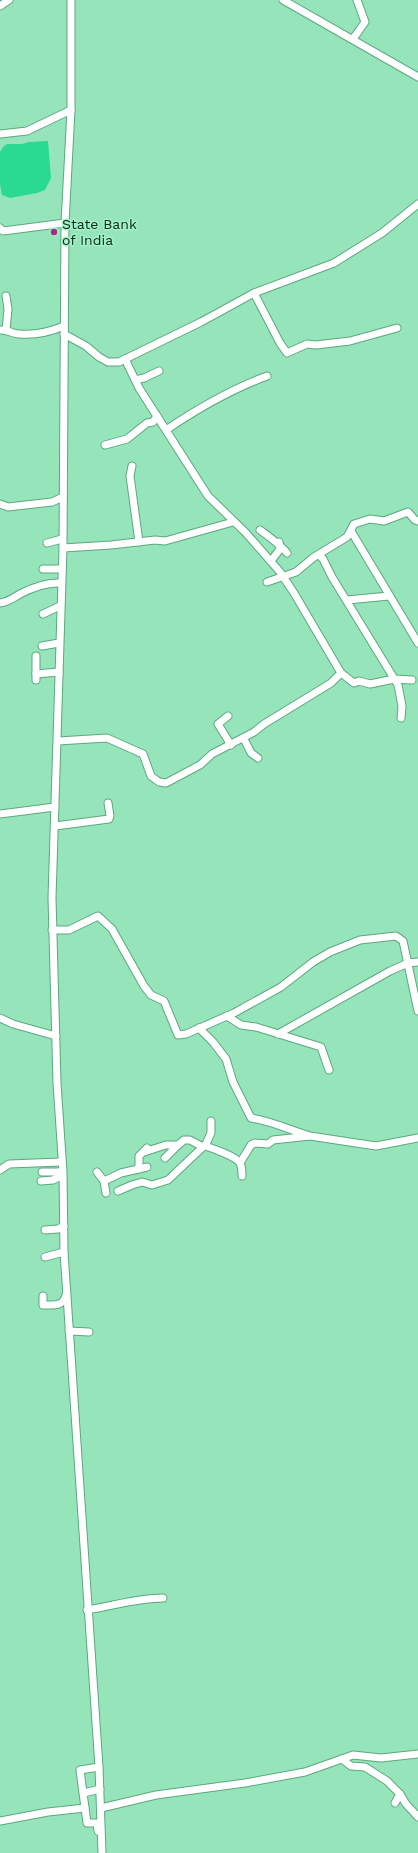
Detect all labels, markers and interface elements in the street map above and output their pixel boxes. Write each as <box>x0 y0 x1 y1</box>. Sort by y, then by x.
place label: State Bank of India <box>62 216 137 248</box>
marker: State Bank of India <box>49 227 59 237</box>

